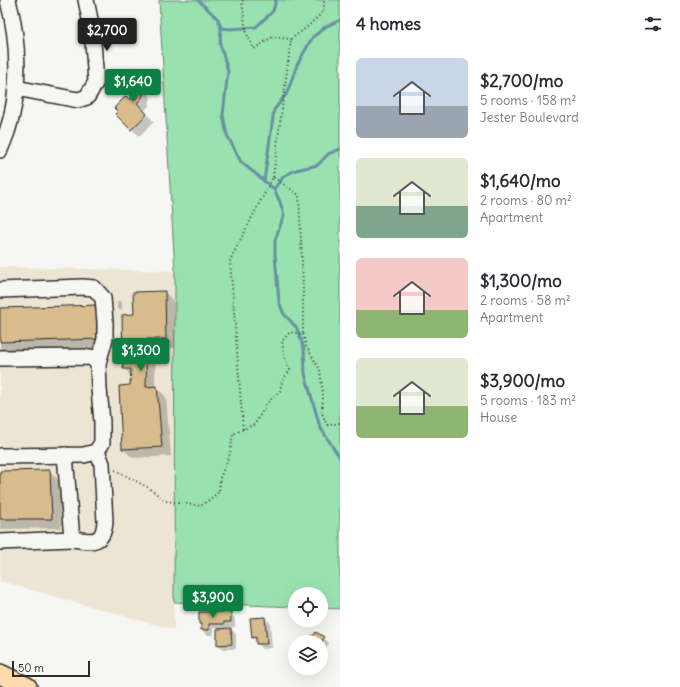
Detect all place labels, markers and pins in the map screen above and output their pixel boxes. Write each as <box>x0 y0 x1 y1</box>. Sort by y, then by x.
pin: $2,700 <box>74 18 140 52</box>
pin: $1,640 <box>100 69 166 103</box>
pin: $1,300 <box>108 338 174 372</box>
pin: $3,900 <box>180 585 246 619</box>

